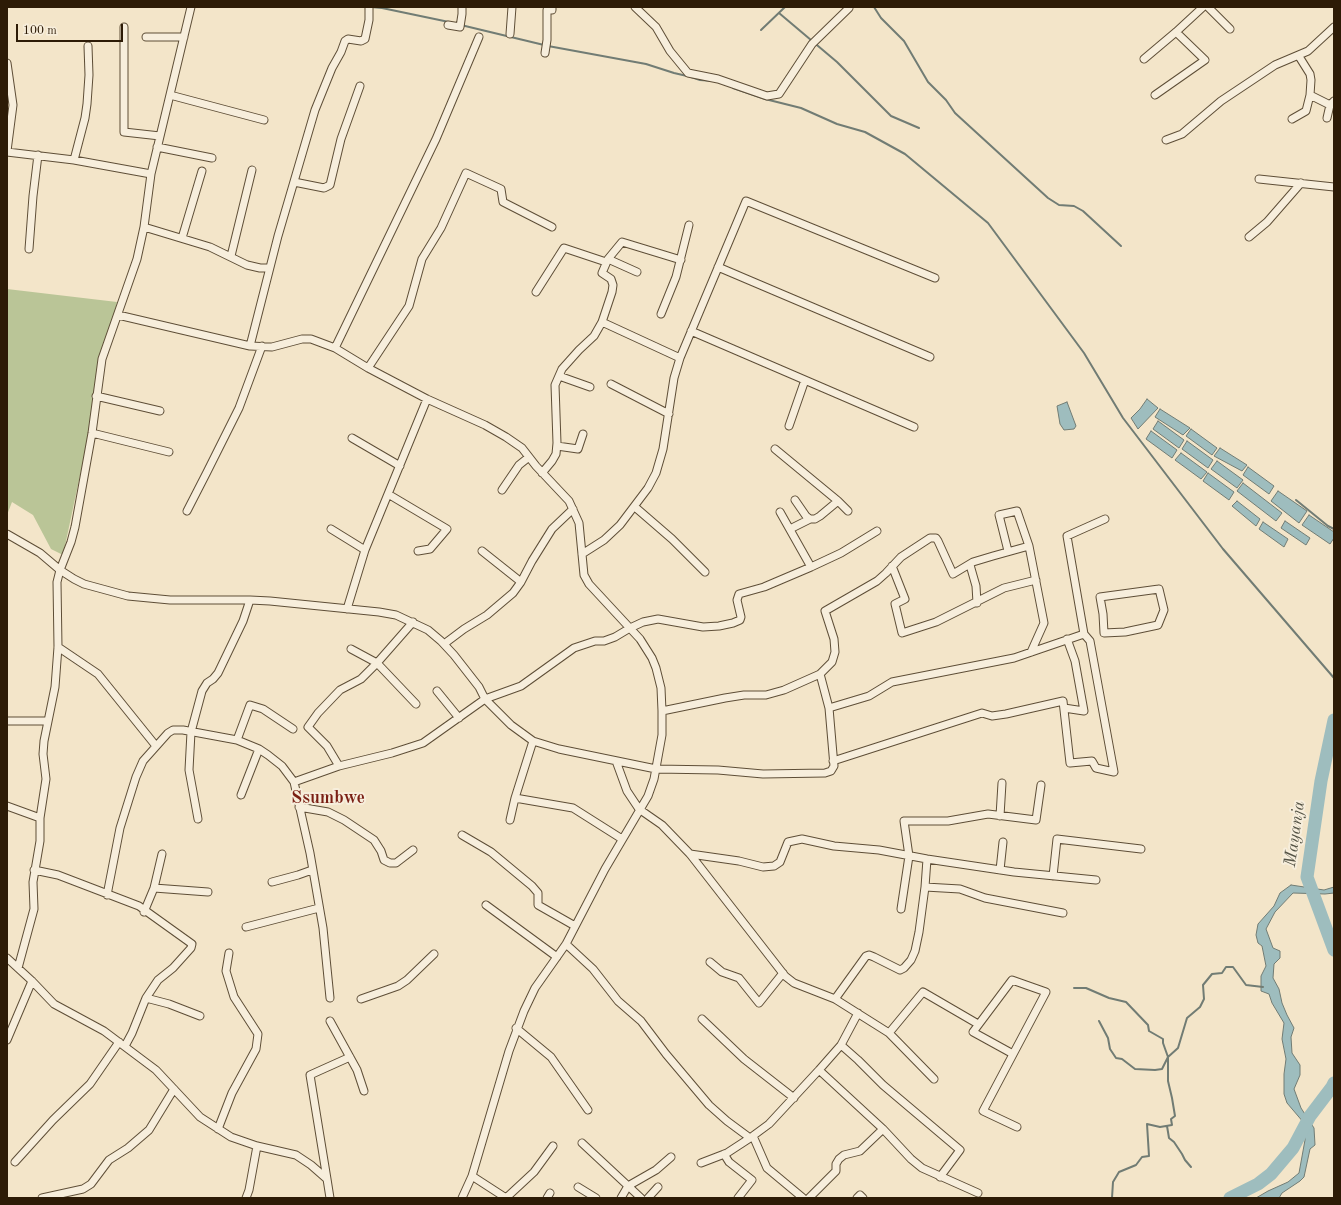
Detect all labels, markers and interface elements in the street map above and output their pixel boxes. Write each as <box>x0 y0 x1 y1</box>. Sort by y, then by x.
scale bar <box>18 16 125 42</box>
text: 100 m <box>23 25 57 37</box>
district label: Ssumbwe <box>291 787 365 809</box>
water label: Mayanja <box>1280 800 1310 868</box>

